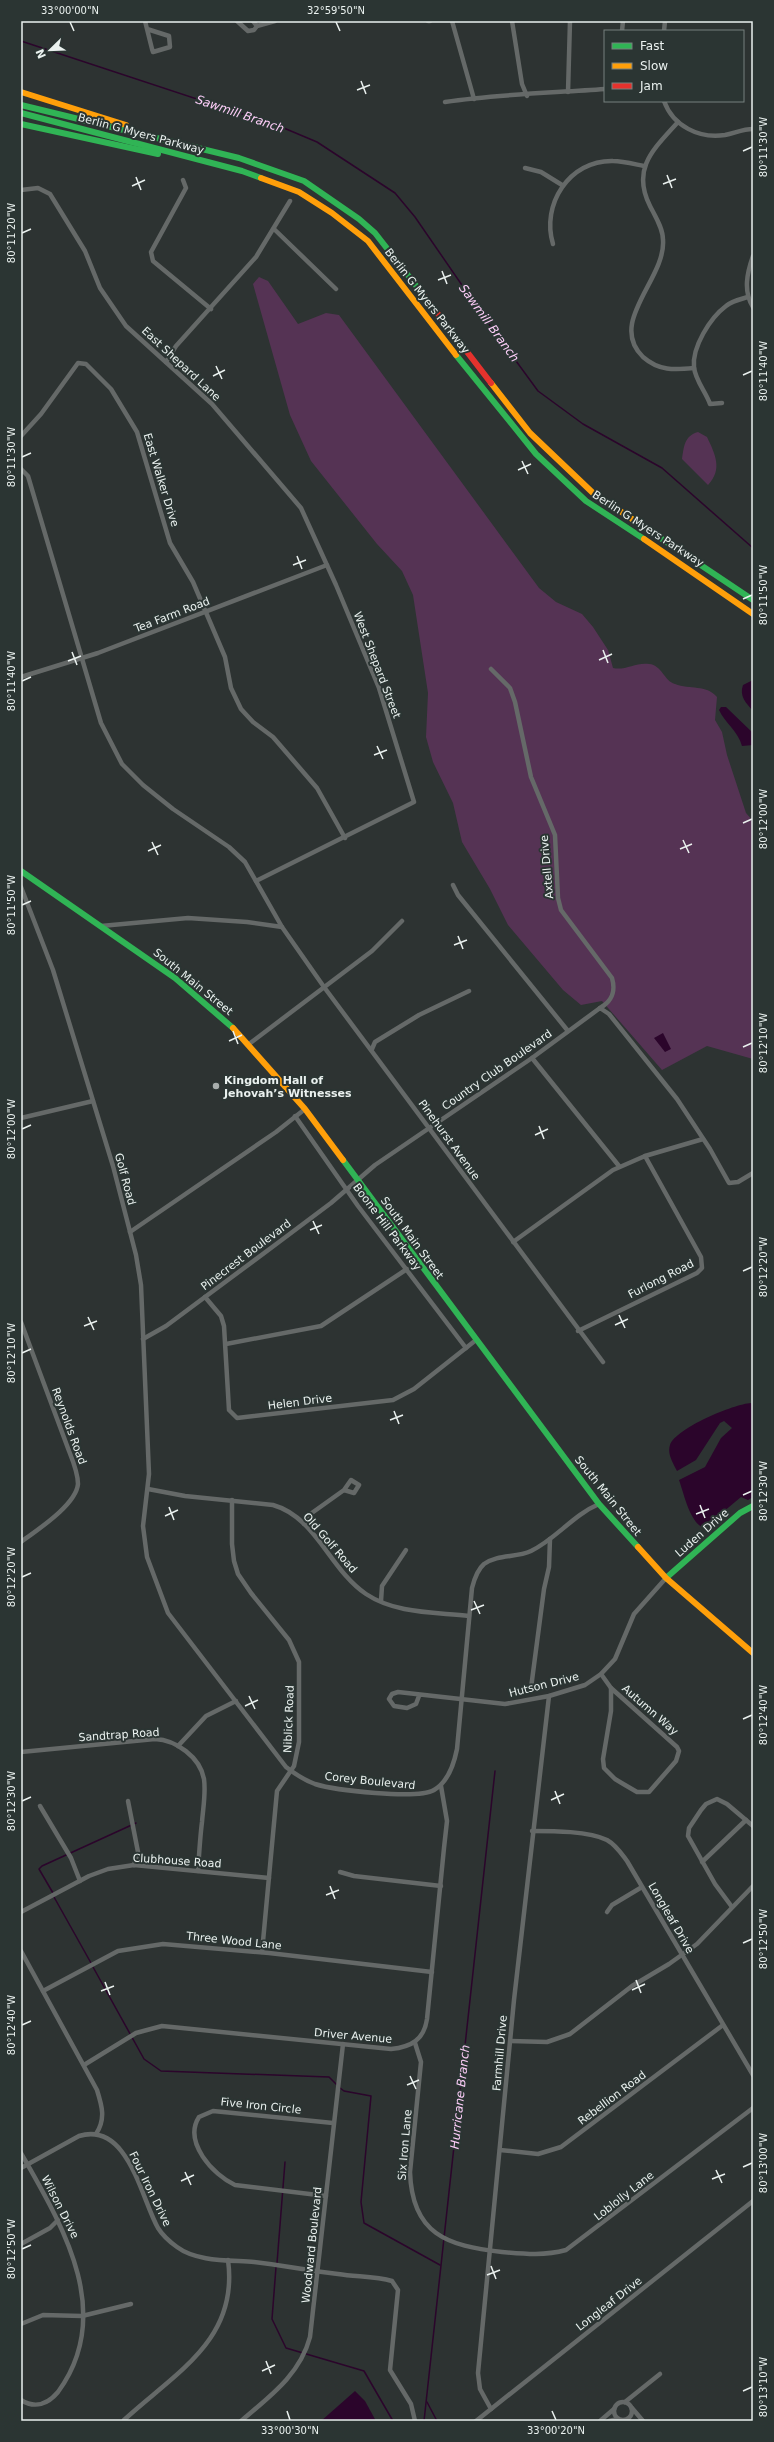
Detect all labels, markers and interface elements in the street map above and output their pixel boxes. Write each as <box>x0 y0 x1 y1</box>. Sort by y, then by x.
text: 33°00'00"N <box>41 5 99 16</box>
text: 32°59'50"N <box>307 5 365 16</box>
north arrow <box>30 30 70 70</box>
legend <box>604 30 744 102</box>
text: Fast <box>640 39 664 53</box>
text: N <box>33 47 49 60</box>
text: Slow <box>640 59 668 73</box>
text: Jam <box>639 79 663 93</box>
water label: Sawmill Branch <box>194 92 286 136</box>
street label: Berlin G Myers Parkway <box>77 111 206 157</box>
text: 80°11'30"W <box>758 117 769 177</box>
text: 80°11'20"W <box>6 203 17 263</box>
street label: Berlin G Myers Parkway <box>382 246 472 357</box>
water label: Sawmill Branch <box>456 281 522 365</box>
street label: East Shepard Lane <box>139 324 223 404</box>
text: 80°11'40"W <box>758 341 769 401</box>
text: 80°11'30"W <box>6 427 17 487</box>
street label: East Walker Drive <box>141 432 182 529</box>
street label: Berlin G Myers Parkway <box>590 488 706 570</box>
text: 80°11'50"W <box>758 565 769 625</box>
street label: Tea Farm Road <box>131 595 212 636</box>
street label: West Shepard Street <box>351 610 404 721</box>
text: 80°11'40"W <box>6 651 17 711</box>
text: 80°12'00"W <box>758 789 769 849</box>
street label: Axtell Drive <box>538 834 556 899</box>
text: 80°11'50"W <box>6 875 17 935</box>
street label: South Main Street <box>151 946 236 1019</box>
text: 80°12'10"W <box>758 1013 769 1073</box>
street label: Country Club Boulevard <box>440 1027 554 1113</box>
place label: Kingdom Hall of Jehovah’s Witnesses <box>223 1074 352 1100</box>
marker: Kingdom Hall of Jehovah’s Witnesses <box>211 1081 221 1091</box>
street label: Pinehurst Avenue <box>416 1097 483 1183</box>
text: 80°12'00"W <box>6 1099 17 1159</box>
street label: Golf Road <box>112 1152 138 1206</box>
street label: Boone Hill Parkway <box>350 1181 424 1273</box>
street label: South Main Street <box>378 1194 447 1282</box>
street label: Pinecrest Boulevard <box>198 1217 294 1293</box>
text: 80°12'20"W <box>758 1237 769 1297</box>
street label: Furlong Road <box>626 1257 696 1301</box>
text: 80°12'10"W <box>6 1323 17 1383</box>
street label: Reynolds Road <box>49 1386 89 1466</box>
street label: Helen Drive <box>267 1392 333 1412</box>
street label: South Main Street <box>572 1454 645 1539</box>
text: 80°12'30"W <box>758 1461 769 1521</box>
street label: Luden Drive <box>673 1506 732 1560</box>
street label: Old Golf Road <box>300 1510 360 1576</box>
text: 80°12'20"W <box>6 1547 17 1607</box>
street label: Hutson Drive <box>508 1670 581 1700</box>
street label: Autumn Way <box>619 1682 681 1738</box>
street label: Niblick Road <box>281 1685 297 1753</box>
text: 80°12'40"W <box>758 1685 769 1745</box>
street label: Sandtrap Road <box>78 1726 160 1744</box>
street label: Corey Boulevard <box>324 1770 416 1792</box>
text: 80°12'30"W <box>6 1771 17 1831</box>
street label: Clubhouse Road <box>132 1851 222 1871</box>
street label: Longleaf Drive <box>645 1880 697 1956</box>
text: 80°12'50"W <box>758 1909 769 1969</box>
street label: Three Wood Lane <box>185 1929 283 1952</box>
text: 80°12'40"W <box>6 1995 17 2055</box>
street label: Farmhill Drive <box>490 2014 510 2091</box>
street label: Driver Avenue <box>313 2026 393 2046</box>
water label: Hurricane Branch <box>448 2044 472 2150</box>
street label: Rebellion Road <box>575 2068 649 2128</box>
street label: Five Iron Circle <box>220 2095 302 2117</box>
street label: Six Iron Lane <box>395 2109 415 2181</box>
text: 80°13'00"W <box>758 2133 769 2193</box>
street label: Four Iron Drive <box>126 2149 174 2229</box>
street label: Loblolly Lane <box>592 2169 657 2223</box>
street label: Wilson Drive <box>39 2173 82 2241</box>
street label: Woodward Boulevard <box>299 2186 325 2304</box>
text: 80°12'50"W <box>6 2219 17 2279</box>
street label: Longleaf Drive <box>574 2274 645 2334</box>
text: 80°13'10"W <box>758 2357 769 2417</box>
text: 33°00'30"N <box>261 2425 319 2436</box>
text: 33°00'20"N <box>527 2425 585 2436</box>

